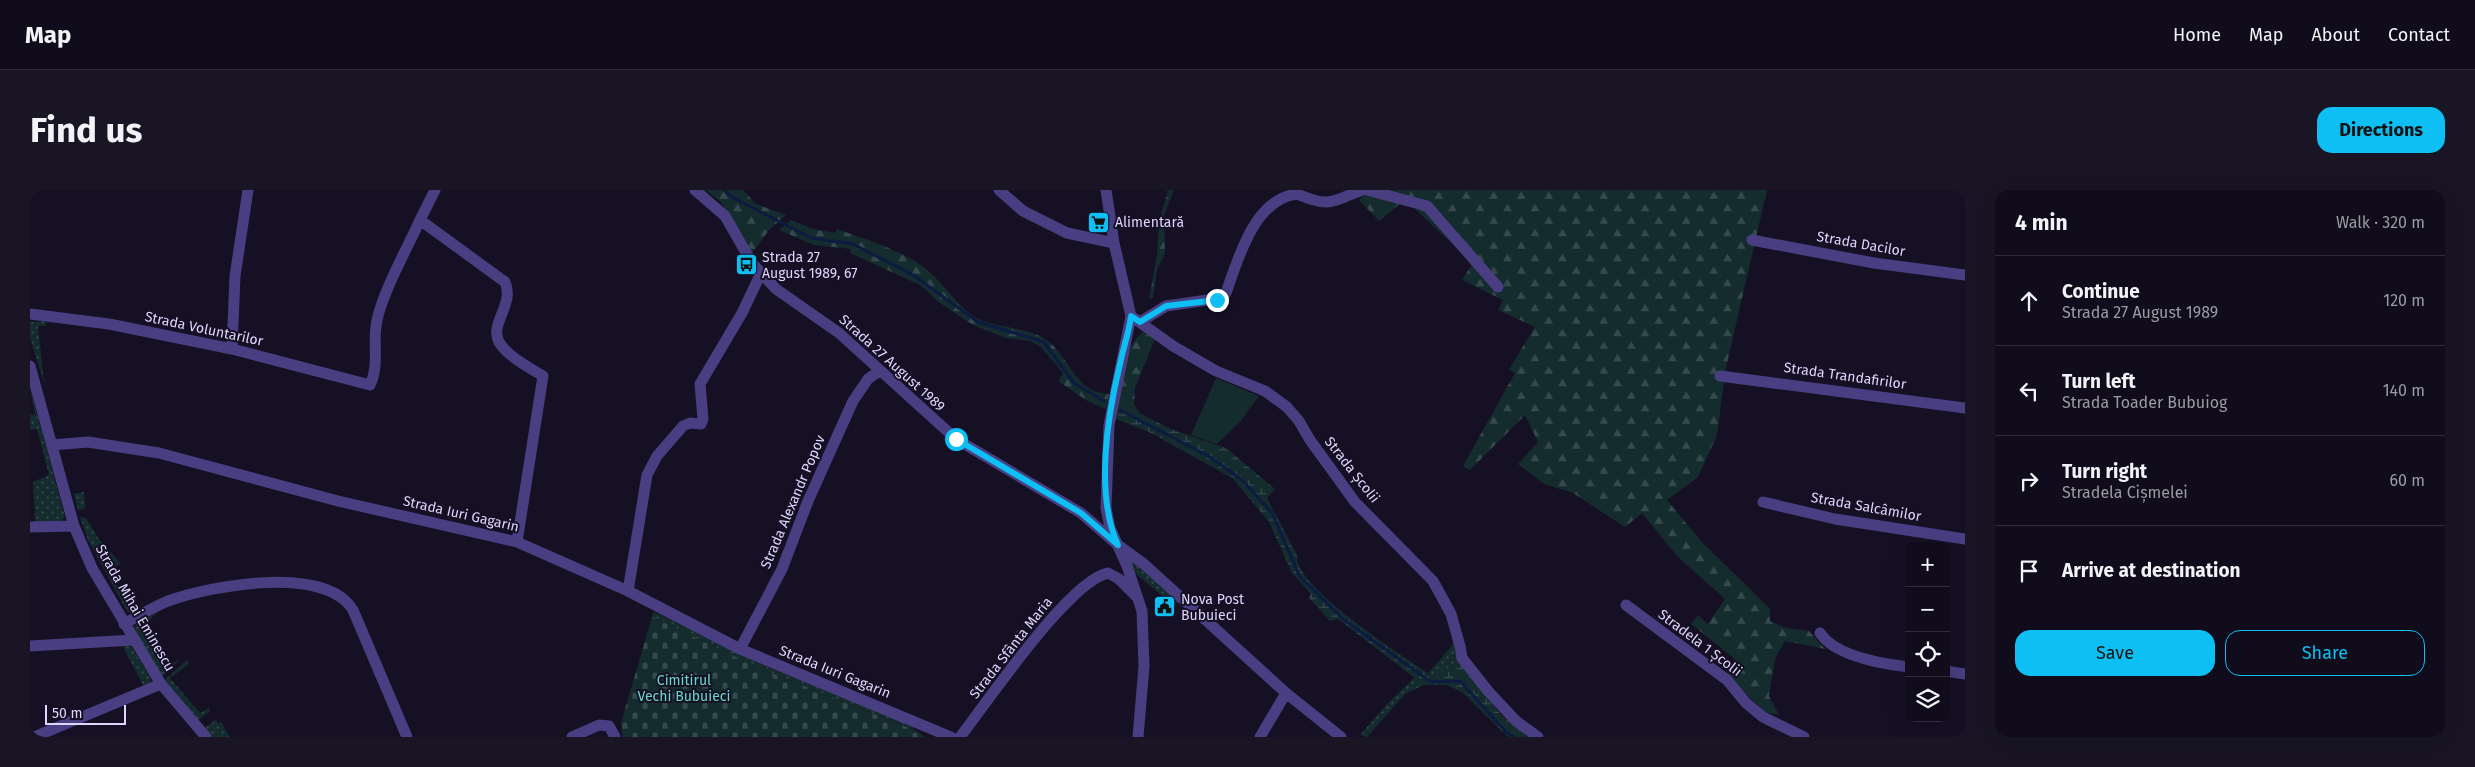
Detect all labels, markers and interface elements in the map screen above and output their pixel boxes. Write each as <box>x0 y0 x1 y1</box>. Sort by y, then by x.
text: Map <box>25 21 71 49</box>
text: Home <box>2173 24 2221 46</box>
text: Map <box>2249 24 2283 46</box>
text: About <box>2311 24 2360 46</box>
text: Contact <box>2388 24 2450 46</box>
button: Directions <box>2317 107 2445 153</box>
text: Find us <box>30 109 142 151</box>
supermarket icon: Alimentară <box>1087 210 1111 234</box>
text: 4 min <box>2015 210 2068 236</box>
text: Walk · 320 m <box>2336 213 2425 232</box>
place label: Alimentară <box>1115 214 1184 231</box>
street label: Strada Dacilor <box>1815 228 1907 260</box>
place label: Strada 27 August 1989, 67 <box>762 249 857 282</box>
bus stop icon: Strada 27 August 1989, 67 <box>734 253 758 277</box>
text: Continue <box>2062 280 2140 303</box>
icon: ahead <box>2015 287 2043 315</box>
route end <box>1206 289 1229 312</box>
text: 120 m <box>2383 291 2425 310</box>
text: Strada 27 August 1989 <box>2062 303 2218 322</box>
street label: Strada Voluntarilor <box>143 308 265 350</box>
street label: Strada 27 August 1989 <box>836 311 948 415</box>
street label: Strada Trandafirilor <box>1783 359 1908 393</box>
text: Turn left <box>2062 370 2136 393</box>
icon: left <box>2015 377 2043 405</box>
text: 140 m <box>2383 381 2425 400</box>
text: Strada Toader Bubuiog <box>2062 393 2227 412</box>
route start <box>945 428 968 451</box>
street label: Strada Alexandr Popov <box>757 433 829 571</box>
street label: Strada Școlii <box>1320 434 1383 507</box>
text: Turn right <box>2062 460 2147 483</box>
icon: right <box>2015 467 2043 495</box>
text: 60 m <box>2390 471 2425 490</box>
text: Stradela Cișmelei <box>2062 483 2188 502</box>
street label: Strada Salcâmilor <box>1809 489 1923 525</box>
street label: Strada Iuri Gagarin <box>401 492 521 536</box>
street label: Strada Mihai Eminescu <box>92 542 178 674</box>
map controls <box>1905 542 1950 722</box>
button: + <box>1905 542 1950 587</box>
icon: arrive <box>2015 557 2043 585</box>
text: Arrive at destination <box>2062 559 2241 582</box>
button: − <box>1905 587 1950 632</box>
place label: Nova Post Bubuieci <box>1181 591 1245 624</box>
street label: Strada Sfânta Maria <box>966 594 1056 702</box>
public building icon: Nova Post Bubuieci <box>1153 595 1177 619</box>
street label: Stradela 1 Școlii <box>1654 606 1745 681</box>
button: Save <box>2015 630 2215 676</box>
button: Share <box>2225 630 2425 676</box>
button: locate <box>1905 632 1950 677</box>
street label: Strada Iuri Gagarin <box>777 642 893 702</box>
park label: Cimitirul Vechi Bubuieci <box>638 672 730 705</box>
button: layers <box>1905 677 1950 722</box>
scale bar <box>45 702 126 725</box>
text: 50 m <box>52 705 83 722</box>

